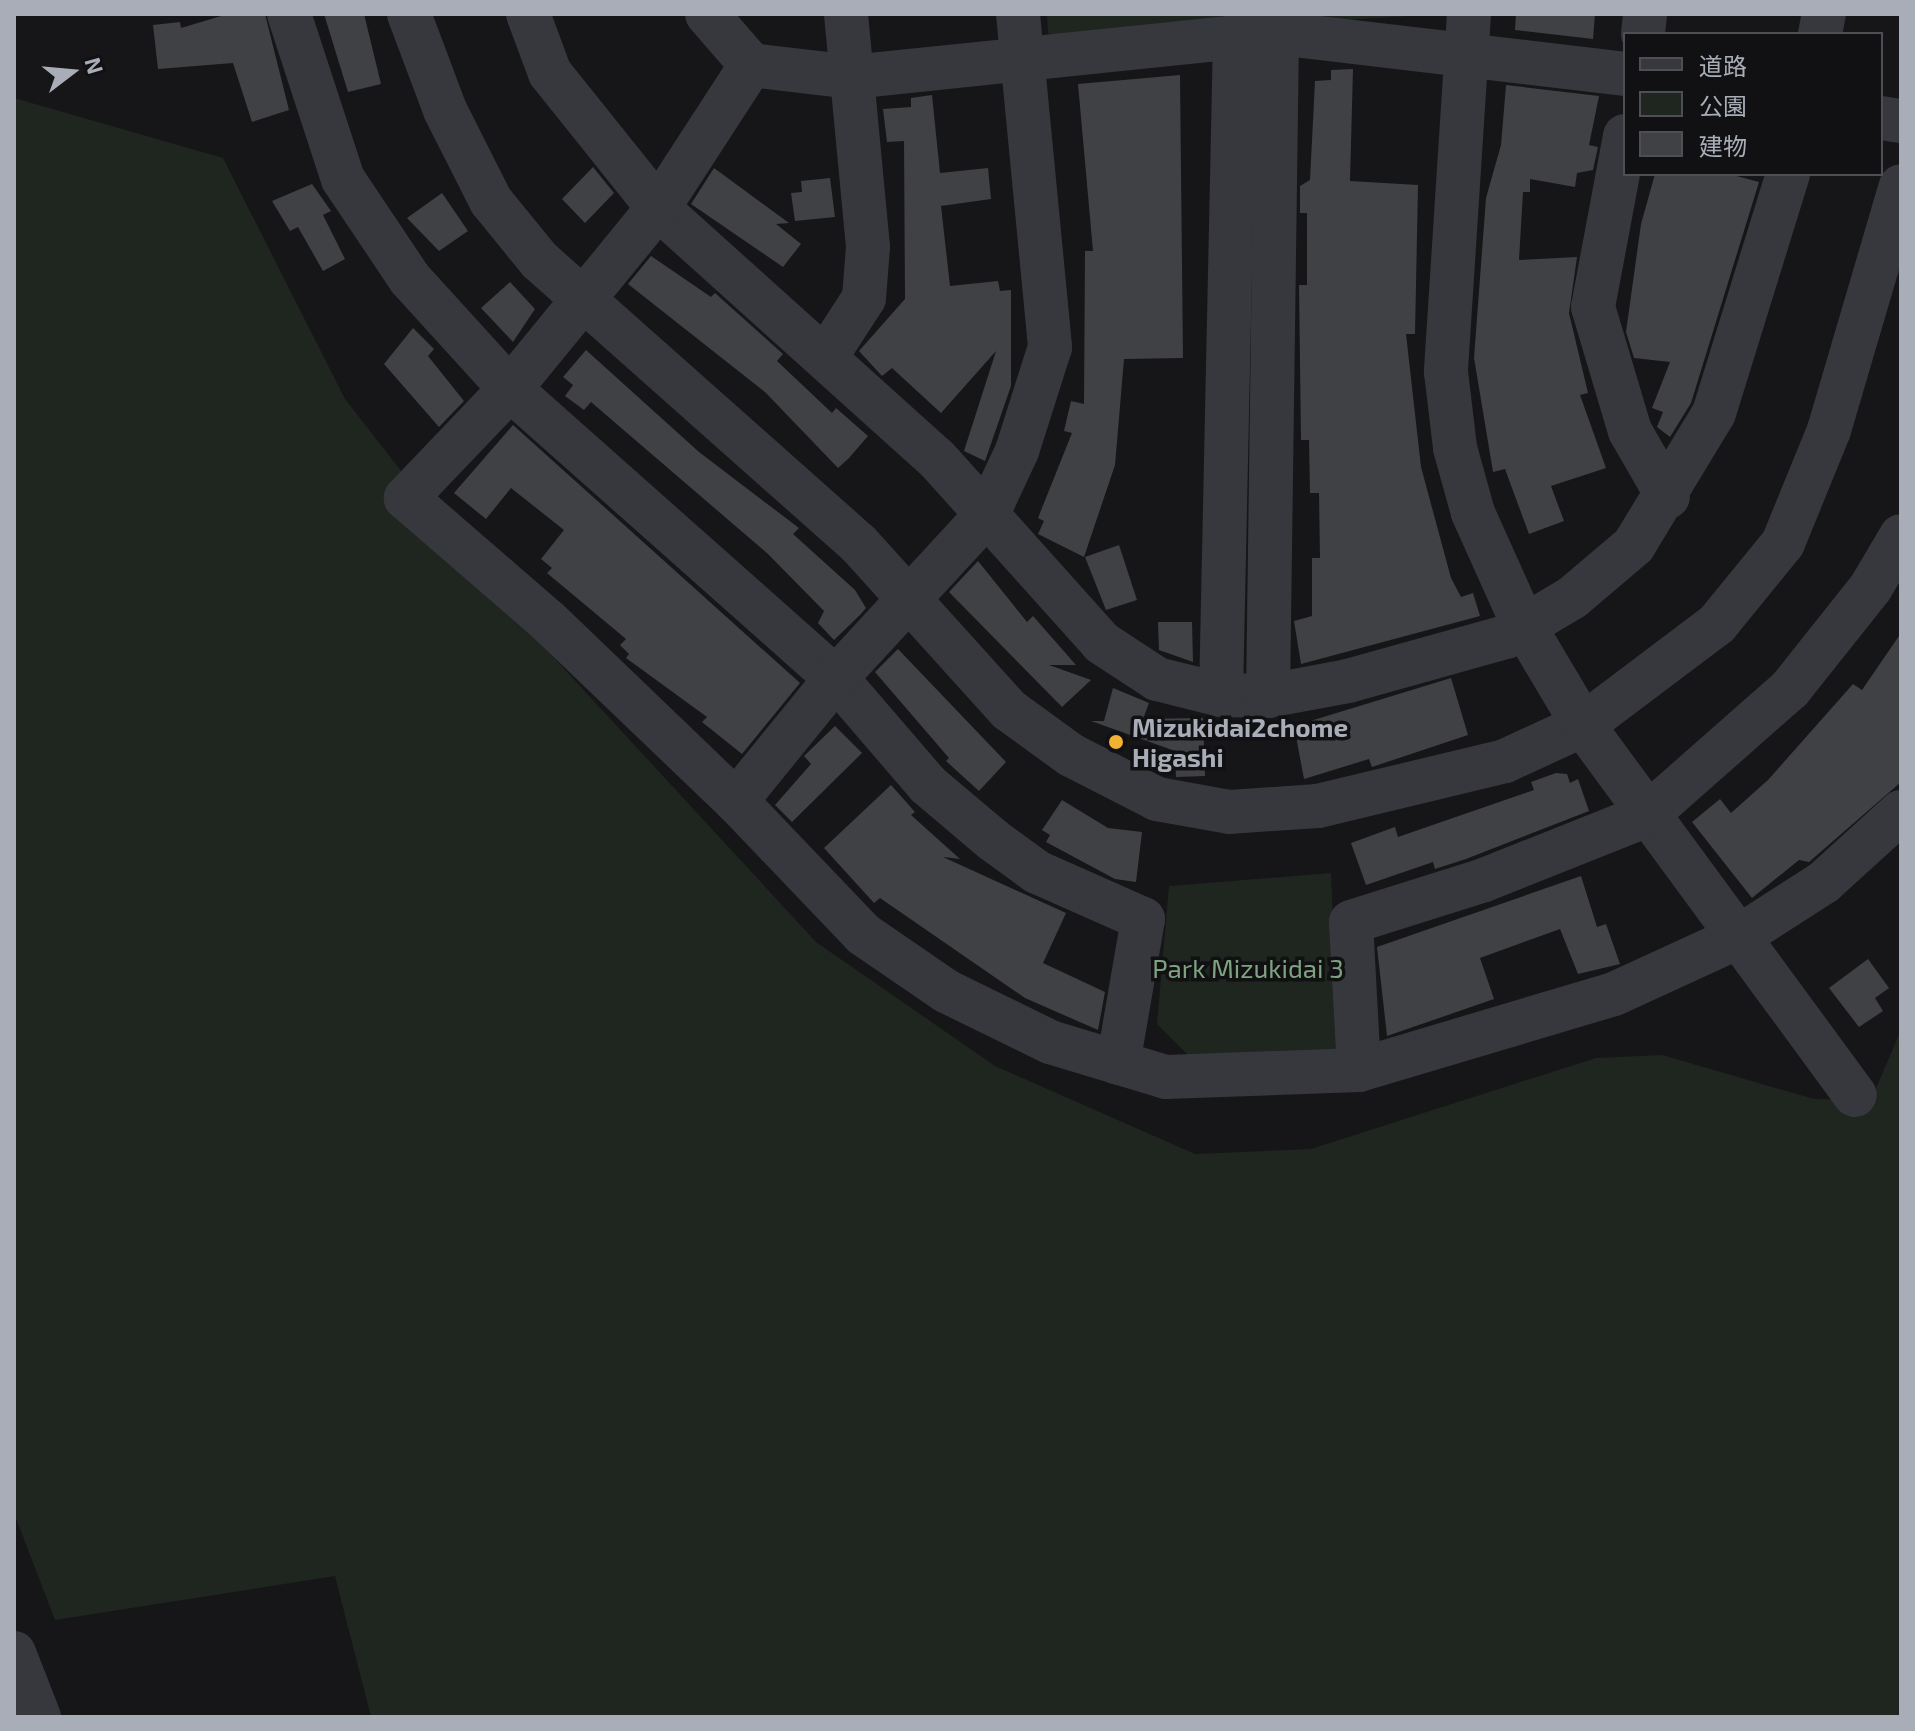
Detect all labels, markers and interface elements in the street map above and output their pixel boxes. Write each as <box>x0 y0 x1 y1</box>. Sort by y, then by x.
north arrow <box>32 32 112 112</box>
legend <box>1623 32 1883 176</box>
text: 道路 <box>1699 51 1747 80</box>
text: N <box>80 54 110 77</box>
text: 公園 <box>1699 91 1747 120</box>
text: 建物 <box>1699 131 1747 160</box>
place label: Mizukidai2chome Higashi <box>1132 711 1348 772</box>
marker: Mizukidai2chome Higashi <box>1107 733 1125 751</box>
park label: Park Mizukidai 3 <box>1152 952 1344 984</box>

